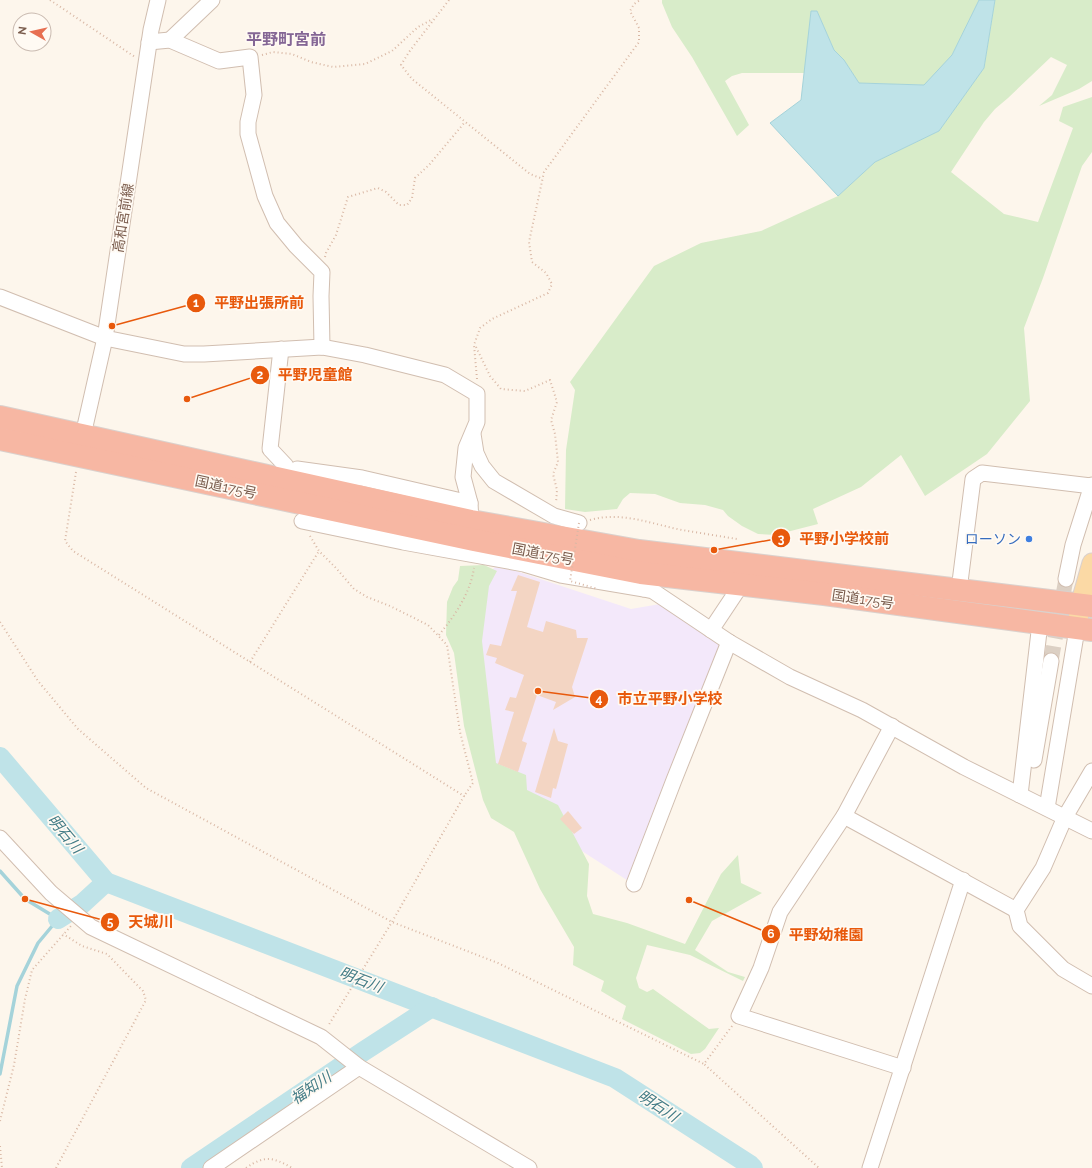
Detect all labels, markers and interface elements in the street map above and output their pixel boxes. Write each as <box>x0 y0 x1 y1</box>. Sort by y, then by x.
north arrow <box>12 12 52 52</box>
text: N <box>16 26 30 36</box>
district label: 平野町宮前 <box>246 30 326 49</box>
street label: 高和宮前線 <box>110 182 136 254</box>
callout: 平野出張所前 <box>186 289 312 316</box>
text: 平野出張所前 <box>214 294 304 312</box>
text: 1 <box>193 296 199 310</box>
callout: 平野児童館 <box>250 362 361 389</box>
text: 平野児童館 <box>277 366 353 384</box>
text: 2 <box>257 368 264 382</box>
street label: 国道175号 <box>194 473 258 501</box>
callout: 平野小学校前 <box>771 525 897 552</box>
text: 平野小学校前 <box>799 530 889 548</box>
place label: ローソン <box>965 531 1021 547</box>
text: 3 <box>778 532 785 546</box>
marker: ローソン <box>1024 534 1034 544</box>
street label: 国道175号 <box>511 540 575 568</box>
street label: 国道175号 <box>831 587 895 611</box>
callout: 市立平野小学校 <box>589 685 730 712</box>
text: 市立平野小学校 <box>617 690 723 708</box>
text: 4 <box>596 692 603 706</box>
water label: 明石川 <box>44 811 88 859</box>
callout: 天城川 <box>100 909 181 936</box>
text: 天城川 <box>128 913 174 931</box>
text: 5 <box>107 915 114 929</box>
callout: 平野幼稚園 <box>761 921 872 948</box>
text: 平野幼稚園 <box>788 926 864 944</box>
text: 6 <box>767 927 775 941</box>
water label: 明石川 <box>337 964 387 997</box>
water label: 福知川 <box>287 1067 336 1108</box>
water label: 明石川 <box>634 1086 683 1127</box>

